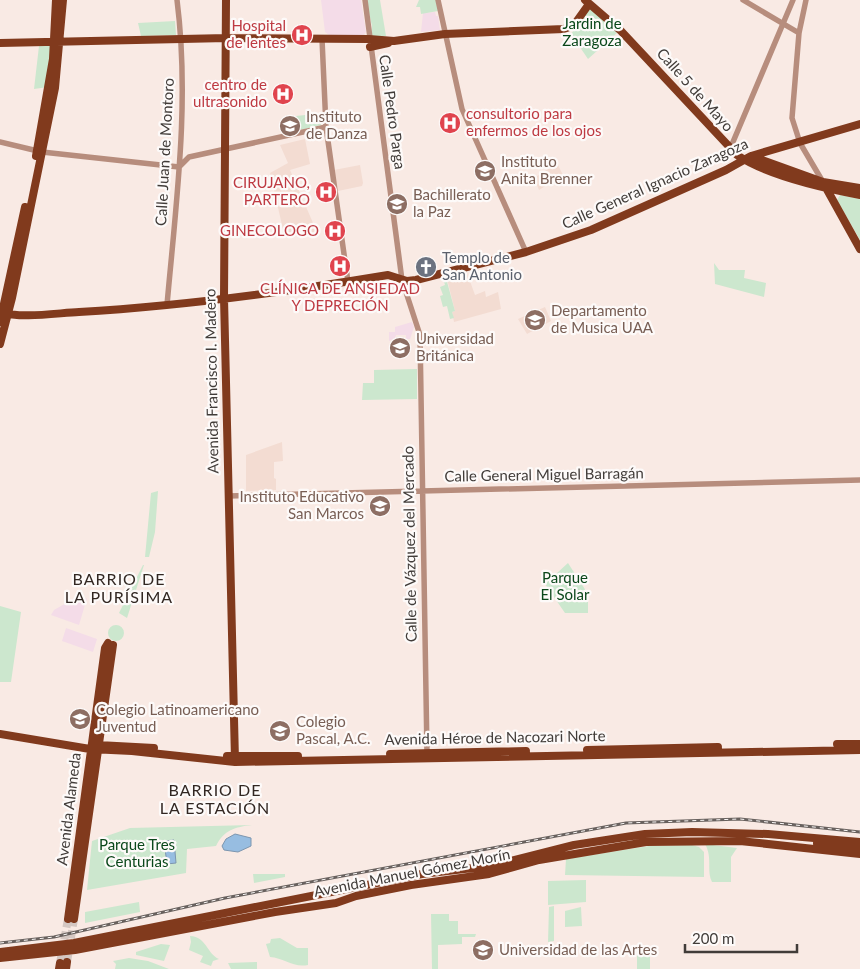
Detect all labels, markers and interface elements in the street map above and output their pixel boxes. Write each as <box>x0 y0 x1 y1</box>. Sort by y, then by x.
park label: Jardin de Zaragoza <box>562 14 622 49</box>
place label: Hospital de lentes <box>226 16 286 51</box>
hospital icon: Hospital de lentes <box>290 23 314 47</box>
street label: Calle 5 de Mayo <box>654 44 738 135</box>
street label: Calle Pedro Parga <box>376 53 410 170</box>
place label: centro de ultrasonido <box>193 75 267 110</box>
street label: Calle Juan de Montoro <box>151 77 177 226</box>
hospital icon: centro de ultrasonido <box>271 82 295 106</box>
place label: consultorio para enfermos de los ojos <box>466 104 601 139</box>
place label: Instituto de Danza <box>306 107 367 142</box>
hospital icon: consultorio para enfermos de los ojos <box>438 111 462 135</box>
school or university icon: Instituto de Danza <box>278 114 302 138</box>
street label: Calle General Ignacio Zaragoza <box>559 134 750 232</box>
place label: Instituto Anita Brenner <box>501 152 593 187</box>
school or university icon: Instituto Anita Brenner <box>473 159 497 183</box>
place label: CIRUJANO, PARTERO <box>233 173 310 208</box>
hospital icon: CIRUJANO, PARTERO <box>314 180 338 204</box>
place label: Bachillerato la Paz <box>413 185 491 220</box>
school or university icon: Bachillerato la Paz <box>385 192 409 216</box>
hospital icon: GINECOLOGO <box>323 219 347 243</box>
place label: GINECOLOGO <box>220 221 319 239</box>
place label: Templo de San Antonio <box>442 248 522 283</box>
hospital icon: CLÍNICA DE ANSIEDAD Y DEPRECIÓN <box>328 254 352 278</box>
church icon: Templo de San Antonio <box>414 255 438 279</box>
place label: CLÍNICA DE ANSIEDAD Y DEPRECIÓN <box>260 279 420 314</box>
street label: Avenida Francisco I. Madero <box>200 288 222 474</box>
place label: Departamento de Musica UAA <box>551 301 654 336</box>
school or university icon: Departamento de Musica UAA <box>523 308 547 332</box>
place label: Universidad Británica <box>416 329 494 364</box>
school or university icon: Universidad Británica <box>388 336 412 360</box>
street label: Calle de Vázquez del Mercado <box>398 446 420 642</box>
street label: Calle General Miguel Barragán <box>444 463 644 485</box>
place label: Instituto Educativo San Marcos <box>239 487 364 522</box>
school or university icon: Instituto Educativo San Marcos <box>368 494 392 518</box>
park label: Parque El Solar <box>540 568 590 603</box>
district label: BARRIO DE LA PURÍSIMA <box>65 569 173 606</box>
place label: Colegio Latinoamericano Juventud <box>96 700 259 735</box>
school or university icon: Colegio Latinoamericano Juventud <box>68 707 92 731</box>
place label: Colegio Pascal, A.C. <box>296 712 371 747</box>
school or university icon: Colegio Pascal, A.C. <box>268 719 292 743</box>
street label: Avenida Héroe de Nacozari Norte <box>384 726 606 748</box>
street label: Avenida Alameda <box>52 752 84 866</box>
district label: BARRIO DE LA ESTACIÓN <box>160 780 270 817</box>
park label: Parque Tres Centurias <box>99 835 175 870</box>
street label: Avenida Manuel Gómez Morín <box>312 844 512 900</box>
scale bar <box>685 922 798 954</box>
text: 200 m <box>692 929 734 947</box>
school or university icon: Universidad de las Artes <box>471 938 495 962</box>
place label: Universidad de las Artes <box>499 940 657 958</box>

